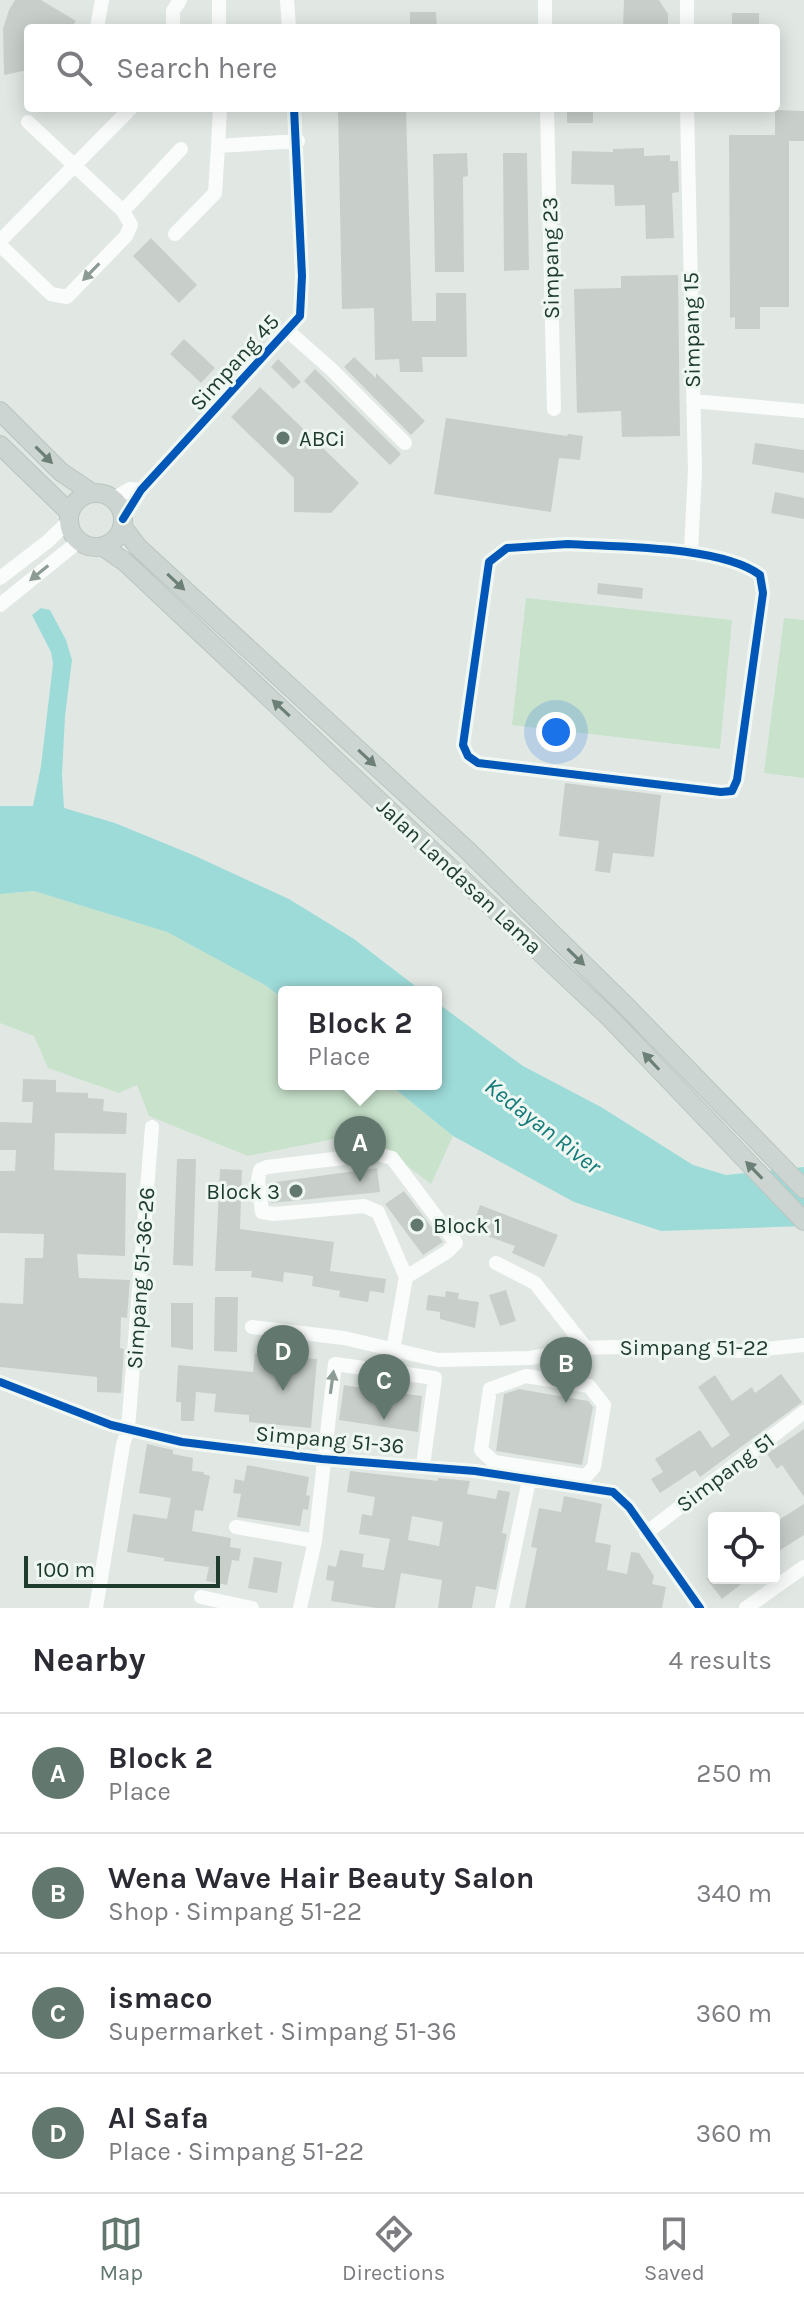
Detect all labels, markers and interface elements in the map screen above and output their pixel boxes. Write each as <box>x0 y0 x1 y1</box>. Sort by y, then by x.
search box <box>24 24 780 112</box>
icon: search <box>52 46 96 90</box>
text: Search here <box>116 50 277 86</box>
street label: Simpang 23 <box>537 197 565 319</box>
one-way arrow <box>83 262 101 281</box>
street label: Simpang 15 <box>678 272 706 388</box>
street label: Simpang 45 <box>185 309 285 416</box>
place label: ABCi <box>299 426 345 452</box>
marker: ABCi <box>274 429 292 447</box>
one-way arrow <box>34 445 53 464</box>
one-way arrow <box>30 564 50 581</box>
one-way arrow <box>166 573 185 591</box>
one-way arrow <box>271 699 290 717</box>
your location <box>536 712 576 752</box>
one-way arrow <box>358 749 377 767</box>
street label: Jalan Landasan Lama <box>372 794 547 960</box>
one-way arrow <box>566 947 585 966</box>
popup <box>278 986 442 1090</box>
text: Block 2 <box>308 1005 412 1041</box>
text: Place <box>308 1041 370 1072</box>
one-way arrow <box>642 1052 660 1071</box>
water label: Kedayan River <box>479 1072 607 1181</box>
pin: A <box>334 1116 386 1182</box>
one-way arrow <box>745 1161 764 1180</box>
place label: Block 3 <box>206 1179 280 1205</box>
marker: Block 3 <box>287 1182 305 1200</box>
street label: Simpang 51-36-26 <box>122 1186 160 1370</box>
place label: Block 1 <box>433 1213 501 1239</box>
marker: Block 1 <box>408 1216 426 1234</box>
pin: D <box>257 1325 309 1391</box>
street label: Simpang 51-22 <box>619 1335 769 1361</box>
pin: B <box>540 1337 592 1403</box>
pin: C <box>358 1354 410 1420</box>
one-way arrow <box>326 1369 339 1394</box>
street label: Simpang 51-36 <box>254 1421 405 1459</box>
street label: Simpang 51 <box>671 1428 780 1518</box>
map controls <box>708 1512 780 1584</box>
button: locate <box>708 1512 780 1584</box>
scale bar <box>24 1552 220 1588</box>
text: 100 m <box>36 1557 95 1583</box>
text: Nearby <box>32 1640 146 1680</box>
text: 4 results <box>668 1645 772 1676</box>
text: Block 2 <box>108 1740 213 1776</box>
text: A <box>50 1758 66 1789</box>
text: 250 m <box>696 1758 772 1789</box>
text: Place <box>108 1776 171 1807</box>
text: Wena Wave Hair Beauty Salon <box>108 1860 534 1896</box>
text: B <box>50 1878 66 1909</box>
text: 340 m <box>696 1878 772 1909</box>
text: Shop · Simpang 51-22 <box>108 1896 362 1927</box>
text: ismaco <box>108 1980 213 2016</box>
text: C <box>50 1998 66 2029</box>
text: 360 m <box>696 1998 772 2029</box>
text: Supermarket · Simpang 51-36 <box>108 2016 457 2047</box>
text: Al Safa <box>108 2100 209 2136</box>
text: D <box>49 2118 67 2149</box>
text: 360 m <box>696 2118 772 2149</box>
text: Place · Simpang 51-22 <box>108 2136 364 2167</box>
tab: Map <box>99 2212 143 2286</box>
tab: Directions <box>342 2212 445 2286</box>
tab: Saved <box>644 2212 705 2286</box>

